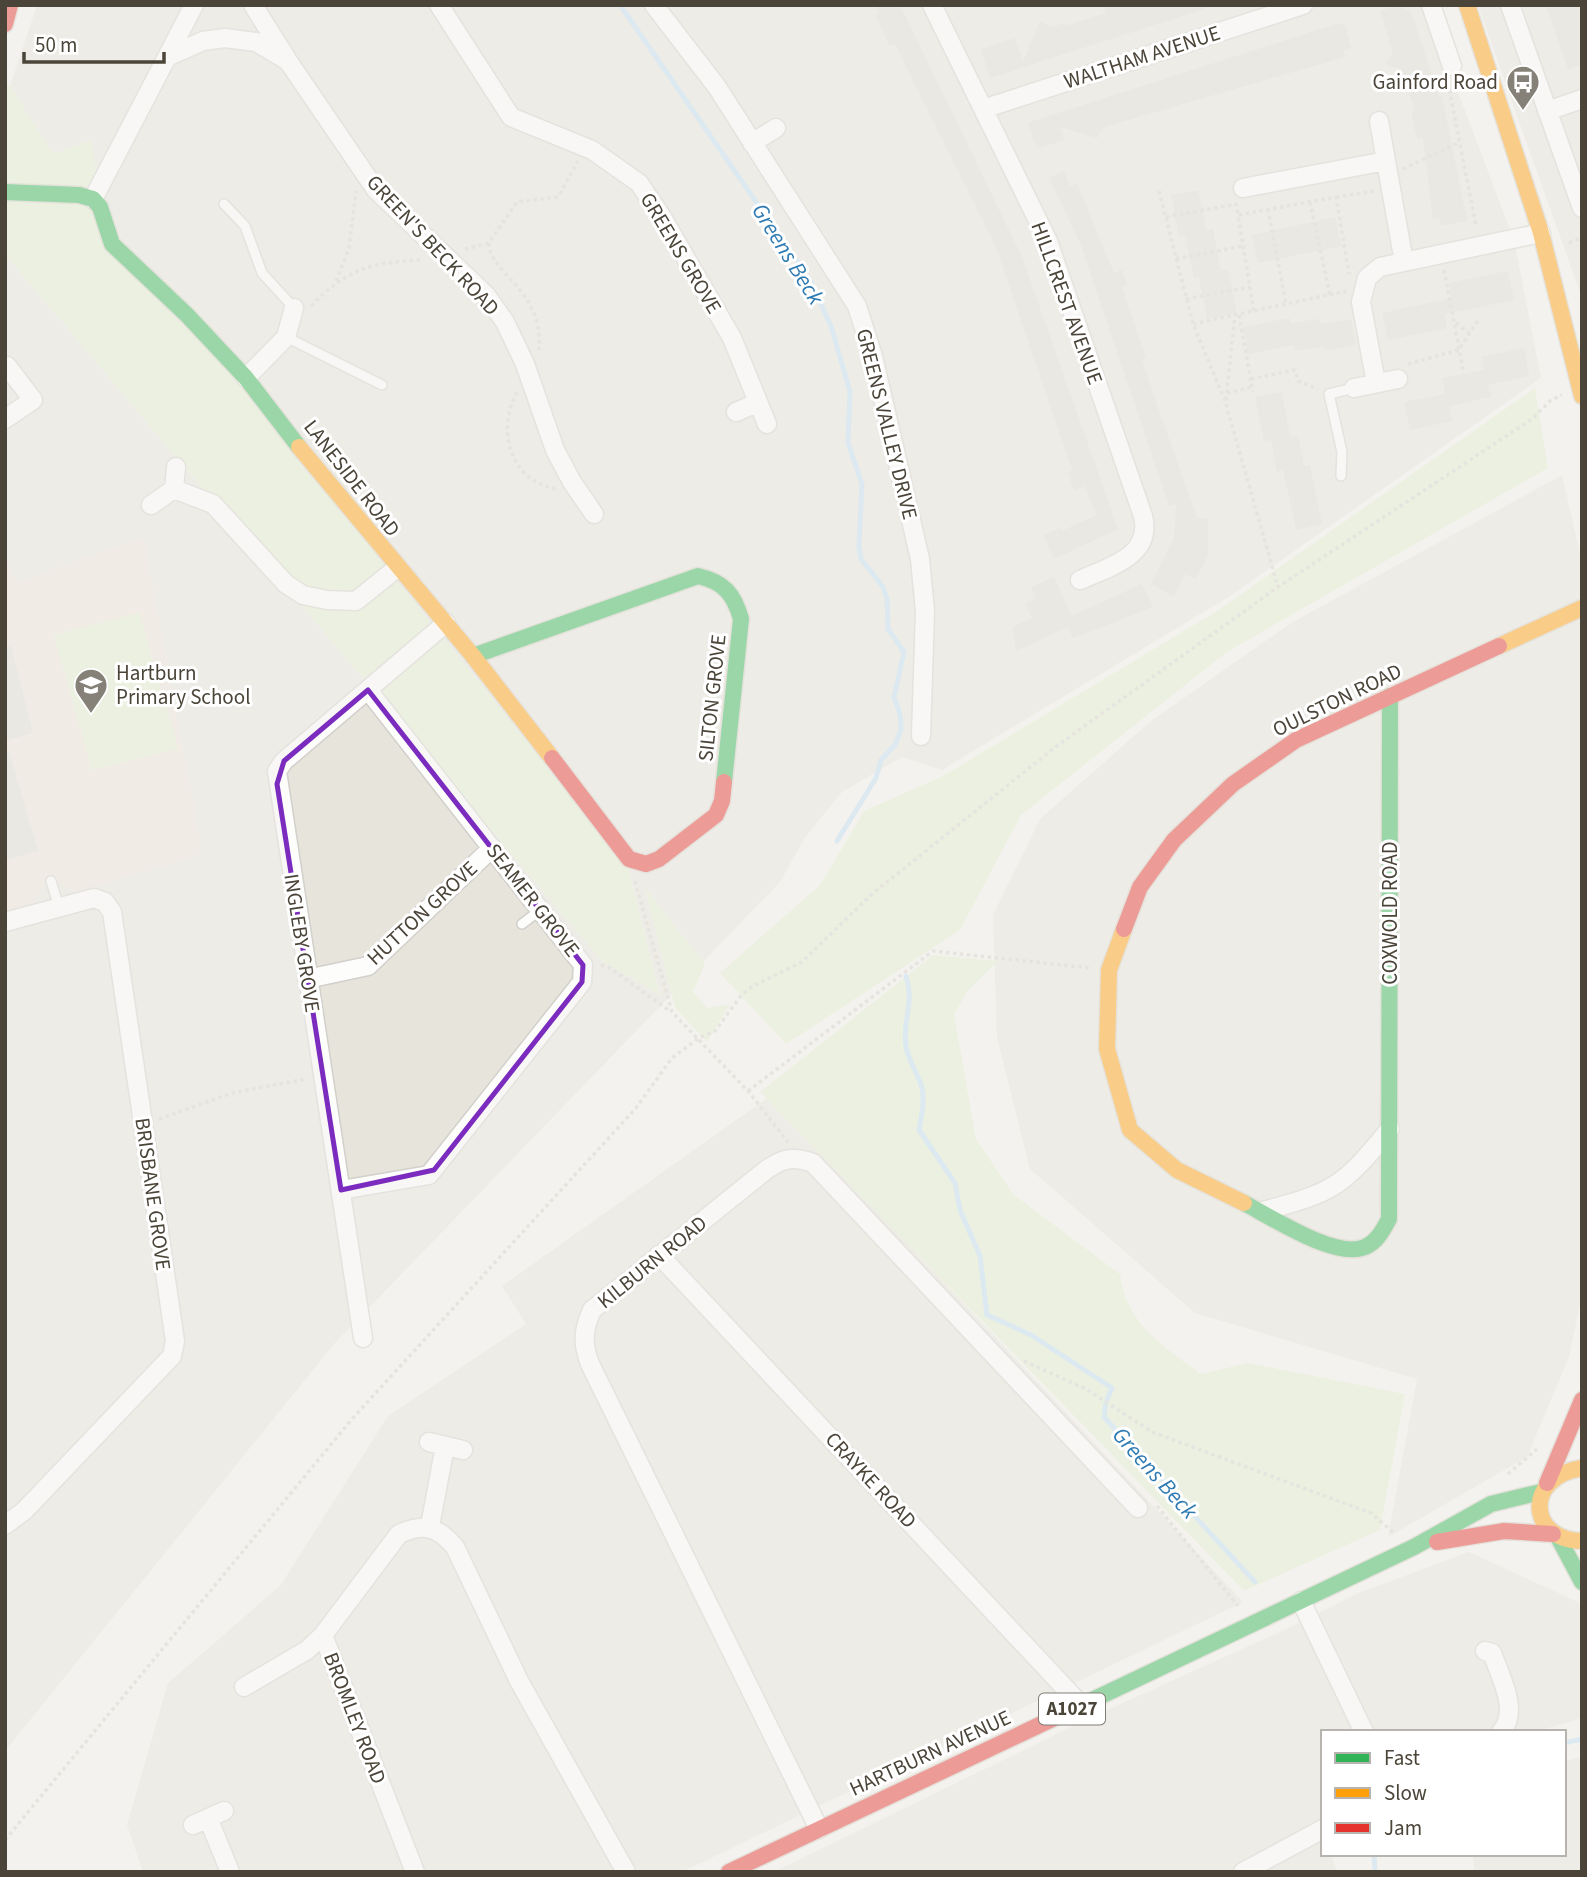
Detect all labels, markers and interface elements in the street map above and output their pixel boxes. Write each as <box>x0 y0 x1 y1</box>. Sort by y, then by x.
street label: WALTHAM AVENUE <box>1060 18 1224 96</box>
scale bar <box>24 21 164 65</box>
text: 50 m <box>35 30 77 60</box>
bus stop icon: Gainford Road <box>1504 63 1542 112</box>
place label: Gainford Road <box>1373 67 1498 97</box>
street label: GREEN'S BECK ROAD <box>360 168 506 322</box>
street label: GREENS GROVE <box>633 187 729 319</box>
water label: Greens Beck <box>744 197 833 312</box>
street label: HILLCREST AVENUE <box>1024 217 1110 389</box>
street label: GREENS VALLEY DRIVE <box>849 325 925 523</box>
street label: LANESIDE ROAD <box>297 413 407 543</box>
street label: SILTON GROVE <box>690 633 734 763</box>
street label: OULSTON ROAD <box>1267 656 1407 744</box>
place label: Hartburn Primary School <box>116 658 251 712</box>
school or university icon: Hartburn Primary School <box>72 666 110 715</box>
street label: SEAMER GROVE <box>479 837 587 963</box>
street label: COXWOLD ROAD <box>1375 841 1405 985</box>
street label: HUTTON GROVE <box>360 854 484 972</box>
street label: INGLEBY GROVE <box>276 871 328 1015</box>
street label: BRISBANE GROVE <box>127 1116 179 1272</box>
street label: KILBURN ROAD <box>591 1208 713 1316</box>
water label: Greens Beck <box>1105 1420 1206 1527</box>
street label: CRAYKE ROAD <box>818 1425 924 1535</box>
street label: BROMLEY ROAD <box>316 1648 394 1788</box>
road number: A1027 <box>1039 1694 1105 1724</box>
street label: HARTBURN AVENUE <box>844 1702 1016 1804</box>
legend <box>1321 1730 1566 1856</box>
text: Fast <box>1384 1743 1420 1773</box>
text: Slow <box>1384 1778 1427 1808</box>
text: Jam <box>1384 1813 1422 1843</box>

